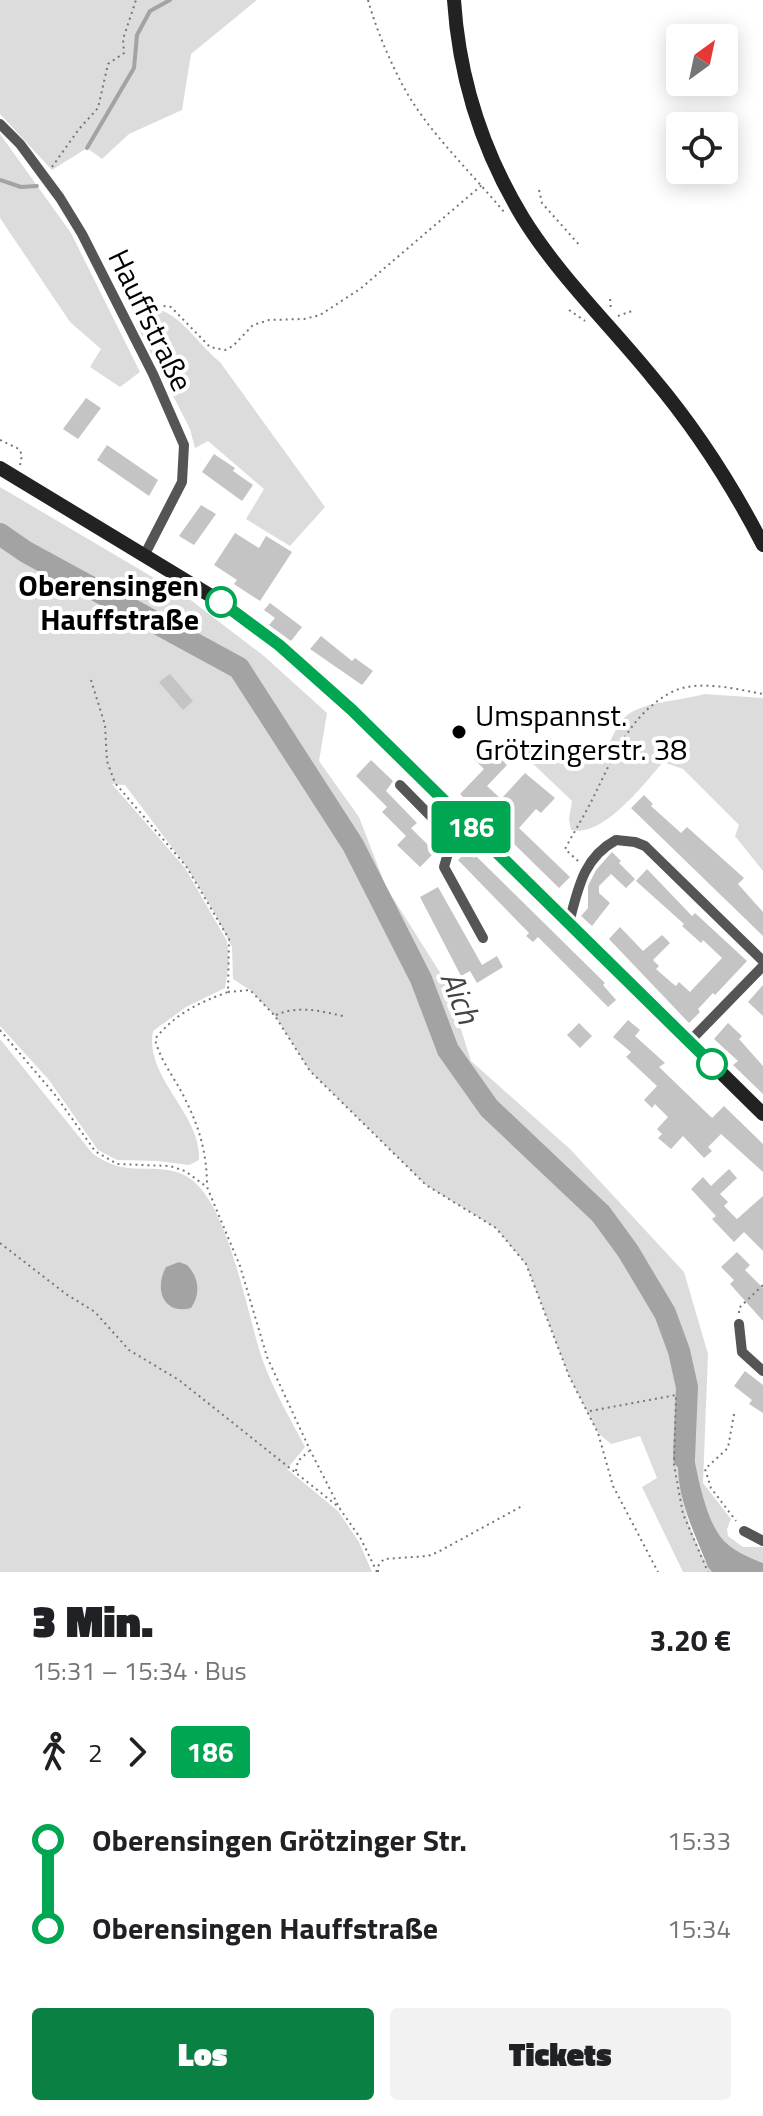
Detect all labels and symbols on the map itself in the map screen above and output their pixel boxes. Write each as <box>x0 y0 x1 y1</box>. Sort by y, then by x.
north arrow <box>666 24 738 96</box>
street label: Hauffstraße <box>97 241 205 399</box>
place label: Oberensingen Hauffstraße <box>18 562 199 642</box>
marker: Oberensingen Hauffstraße <box>206 587 236 617</box>
place label: Umspannst. Grötzingerstr. 38 <box>475 692 687 772</box>
marker: Umspannst. Grötzingerstr. 38 <box>450 723 468 741</box>
line badge: 186 <box>425 801 517 853</box>
water label: Aich <box>429 963 494 1032</box>
unlabelled marker <box>697 1049 727 1079</box>

